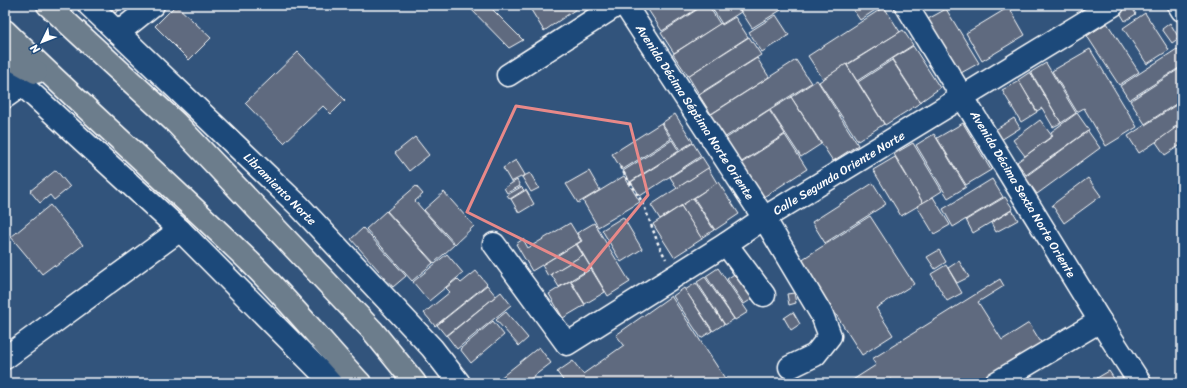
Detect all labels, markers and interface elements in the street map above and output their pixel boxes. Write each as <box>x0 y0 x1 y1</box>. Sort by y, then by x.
street label: Avenida Décima Séptima Norte Oriente <box>629 19 760 205</box>
north arrow <box>22 22 62 62</box>
text: N <box>25 39 45 58</box>
street label: Avenida Décima Sexta Norte Oriente <box>964 105 1082 282</box>
street label: Calle Segunda Oriente Norte <box>769 125 909 221</box>
street label: Libramiento Norte <box>238 147 322 231</box>

